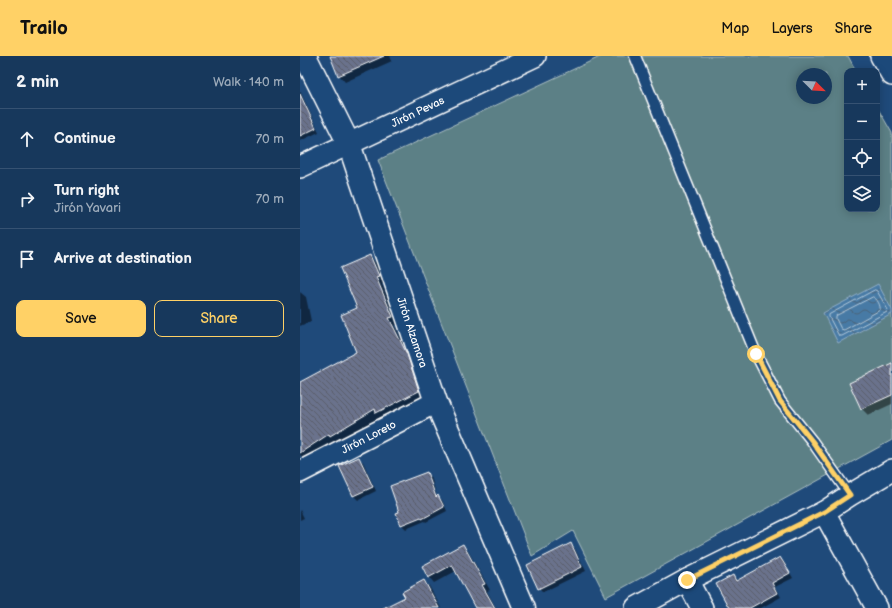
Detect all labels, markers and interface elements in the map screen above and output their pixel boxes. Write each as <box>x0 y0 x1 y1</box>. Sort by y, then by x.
text: Trailo <box>20 17 68 40</box>
text: Map <box>721 20 749 37</box>
text: Layers <box>771 20 813 37</box>
text: Share <box>835 20 872 37</box>
north arrow <box>796 68 832 104</box>
map controls <box>844 68 880 212</box>
button: + <box>844 68 880 104</box>
text: 2 min <box>16 72 59 92</box>
text: Walk · 140 m <box>213 74 284 90</box>
street label: Jirón Pevas <box>389 94 447 130</box>
button: − <box>844 104 880 140</box>
icon: ahead <box>16 128 38 150</box>
text: Continue <box>54 129 116 148</box>
text: 70 m <box>256 131 284 147</box>
button: locate <box>844 140 880 176</box>
button: layers <box>844 176 880 212</box>
text: Turn right <box>54 181 119 200</box>
icon: right <box>16 188 38 210</box>
text: 70 m <box>256 191 284 207</box>
text: Jirón Yavari <box>54 200 121 216</box>
icon: arrive <box>16 248 38 270</box>
text: Arrive at destination <box>54 249 192 268</box>
street label: Jirón Alzamora <box>394 295 430 369</box>
button: Save <box>16 300 146 337</box>
button: Share <box>154 300 284 337</box>
route start <box>747 345 765 363</box>
street label: Jirón Loreto <box>339 418 398 457</box>
route end <box>678 571 696 589</box>

